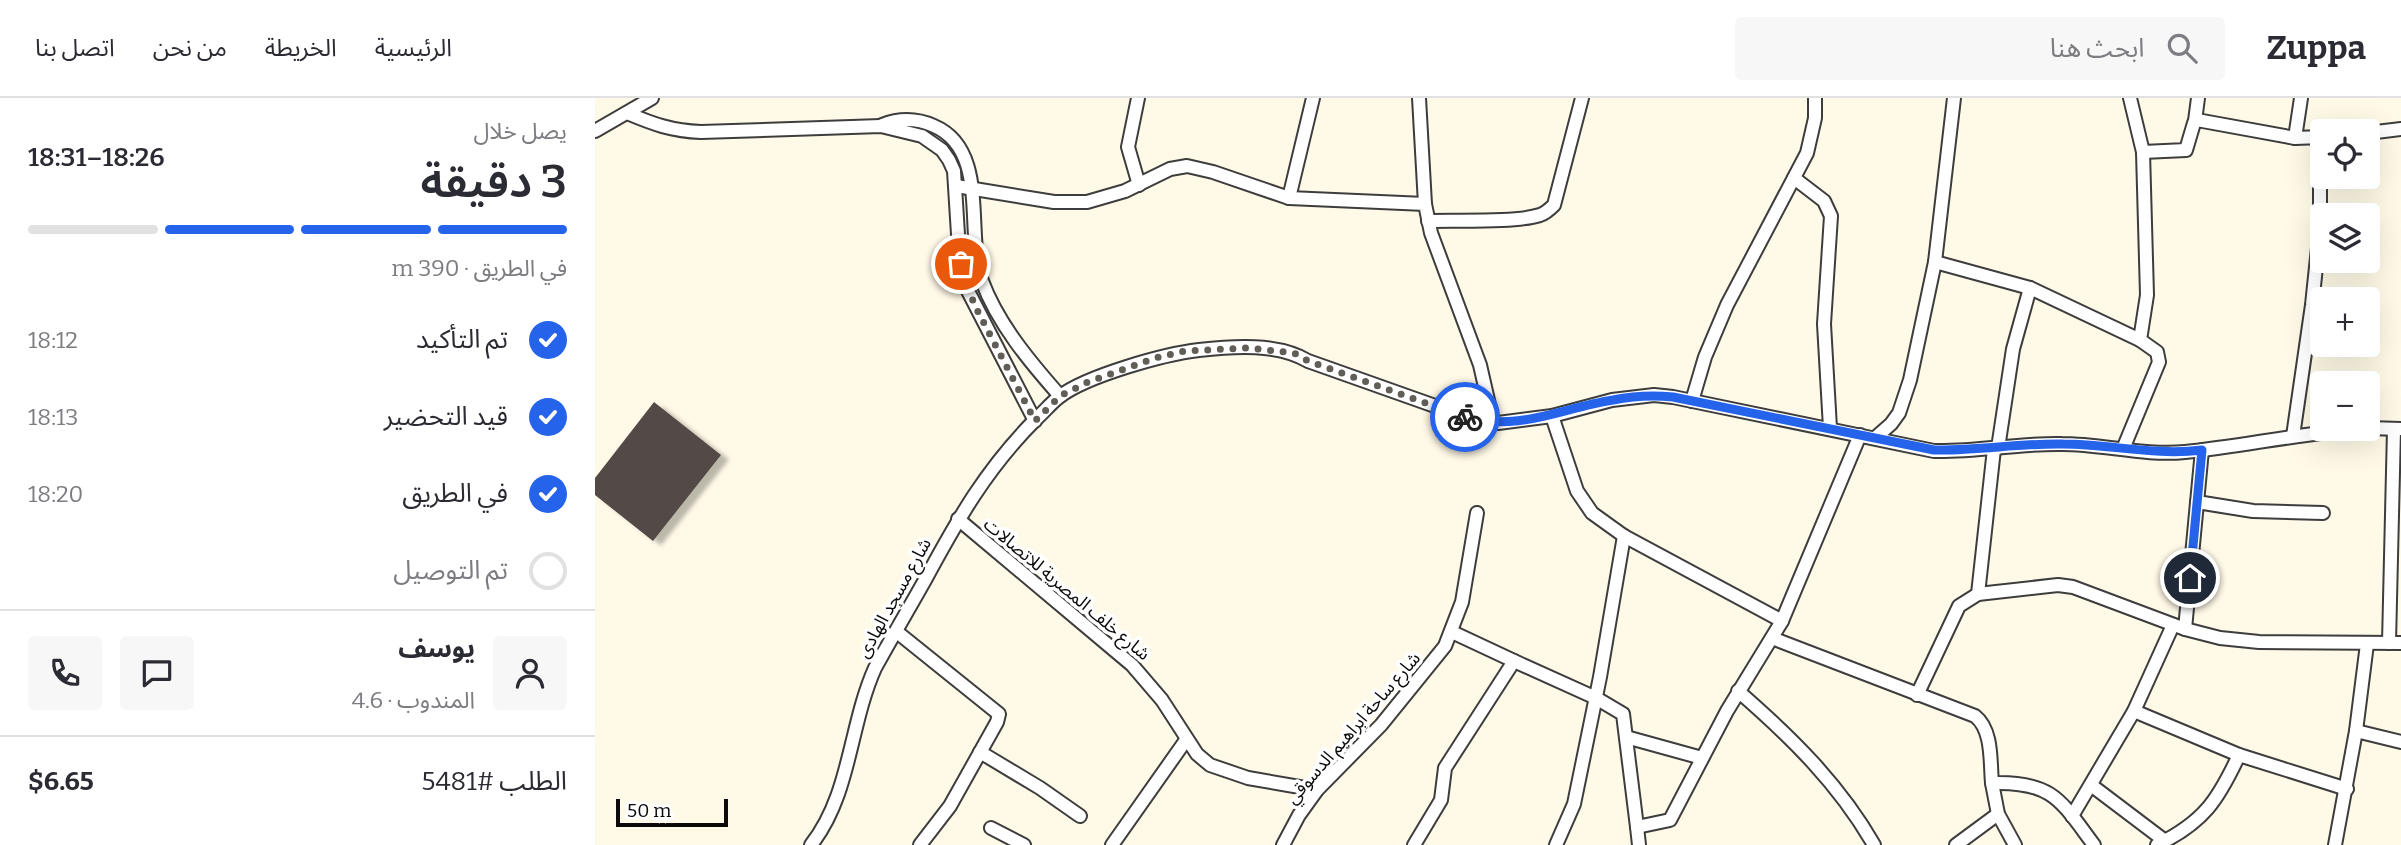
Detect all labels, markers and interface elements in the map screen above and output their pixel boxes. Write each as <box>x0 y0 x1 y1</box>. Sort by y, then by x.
search box <box>1735 17 2225 80</box>
text: Zuppa <box>2267 28 2366 68</box>
icon: search <box>2163 29 2201 67</box>
text: ابحث هنا <box>2050 33 2145 64</box>
text: اتصل بنا <box>35 34 115 62</box>
text: من نحن <box>153 34 227 62</box>
text: الخريطة <box>265 34 337 62</box>
text: الرئيسية <box>375 34 452 62</box>
text: يصل خلال <box>474 117 567 145</box>
map controls <box>2310 119 2380 441</box>
button: locate <box>2310 119 2380 189</box>
text: 18:26–18:31 <box>28 142 165 173</box>
text: 3 دقيقة <box>420 154 567 209</box>
button: layers <box>2310 203 2380 273</box>
pin <box>931 234 991 294</box>
icon: bag <box>942 245 980 283</box>
text: في الطريق · 390 m <box>392 254 567 282</box>
button: + <box>2310 287 2380 357</box>
icon: check <box>529 321 567 359</box>
text: تم التأكيد <box>416 324 508 355</box>
text: 18:12 <box>28 326 78 354</box>
button: − <box>2310 371 2380 441</box>
courier <box>1430 382 1500 452</box>
icon: check <box>529 398 567 436</box>
icon: bike <box>1446 398 1484 436</box>
text: قيد التحضير <box>384 401 508 432</box>
text: 18:13 <box>28 403 78 431</box>
icon: check <box>529 475 567 513</box>
text: في الطريق <box>402 478 508 509</box>
text: 18:20 <box>28 480 83 508</box>
street label: شارع خلف المصرية للاتصالات <box>977 513 1155 667</box>
street label: شارع مسجد الهادى <box>852 534 939 663</box>
pin <box>2160 548 2220 608</box>
text: تم التوصيل <box>393 555 508 586</box>
icon: home <box>2171 559 2209 597</box>
text: يوسف <box>398 633 475 664</box>
button: phone <box>28 636 102 710</box>
button: chat <box>120 636 194 710</box>
button: person <box>493 636 567 710</box>
street label: شارع ساحة ابراهيم الدسوقي <box>1281 647 1427 810</box>
text: المندوب · 4.6 <box>352 686 475 714</box>
text: $6.65 <box>28 766 94 797</box>
text: الطلب #5481 <box>422 766 567 797</box>
scale bar <box>616 796 728 828</box>
text: 50 m <box>627 799 671 822</box>

